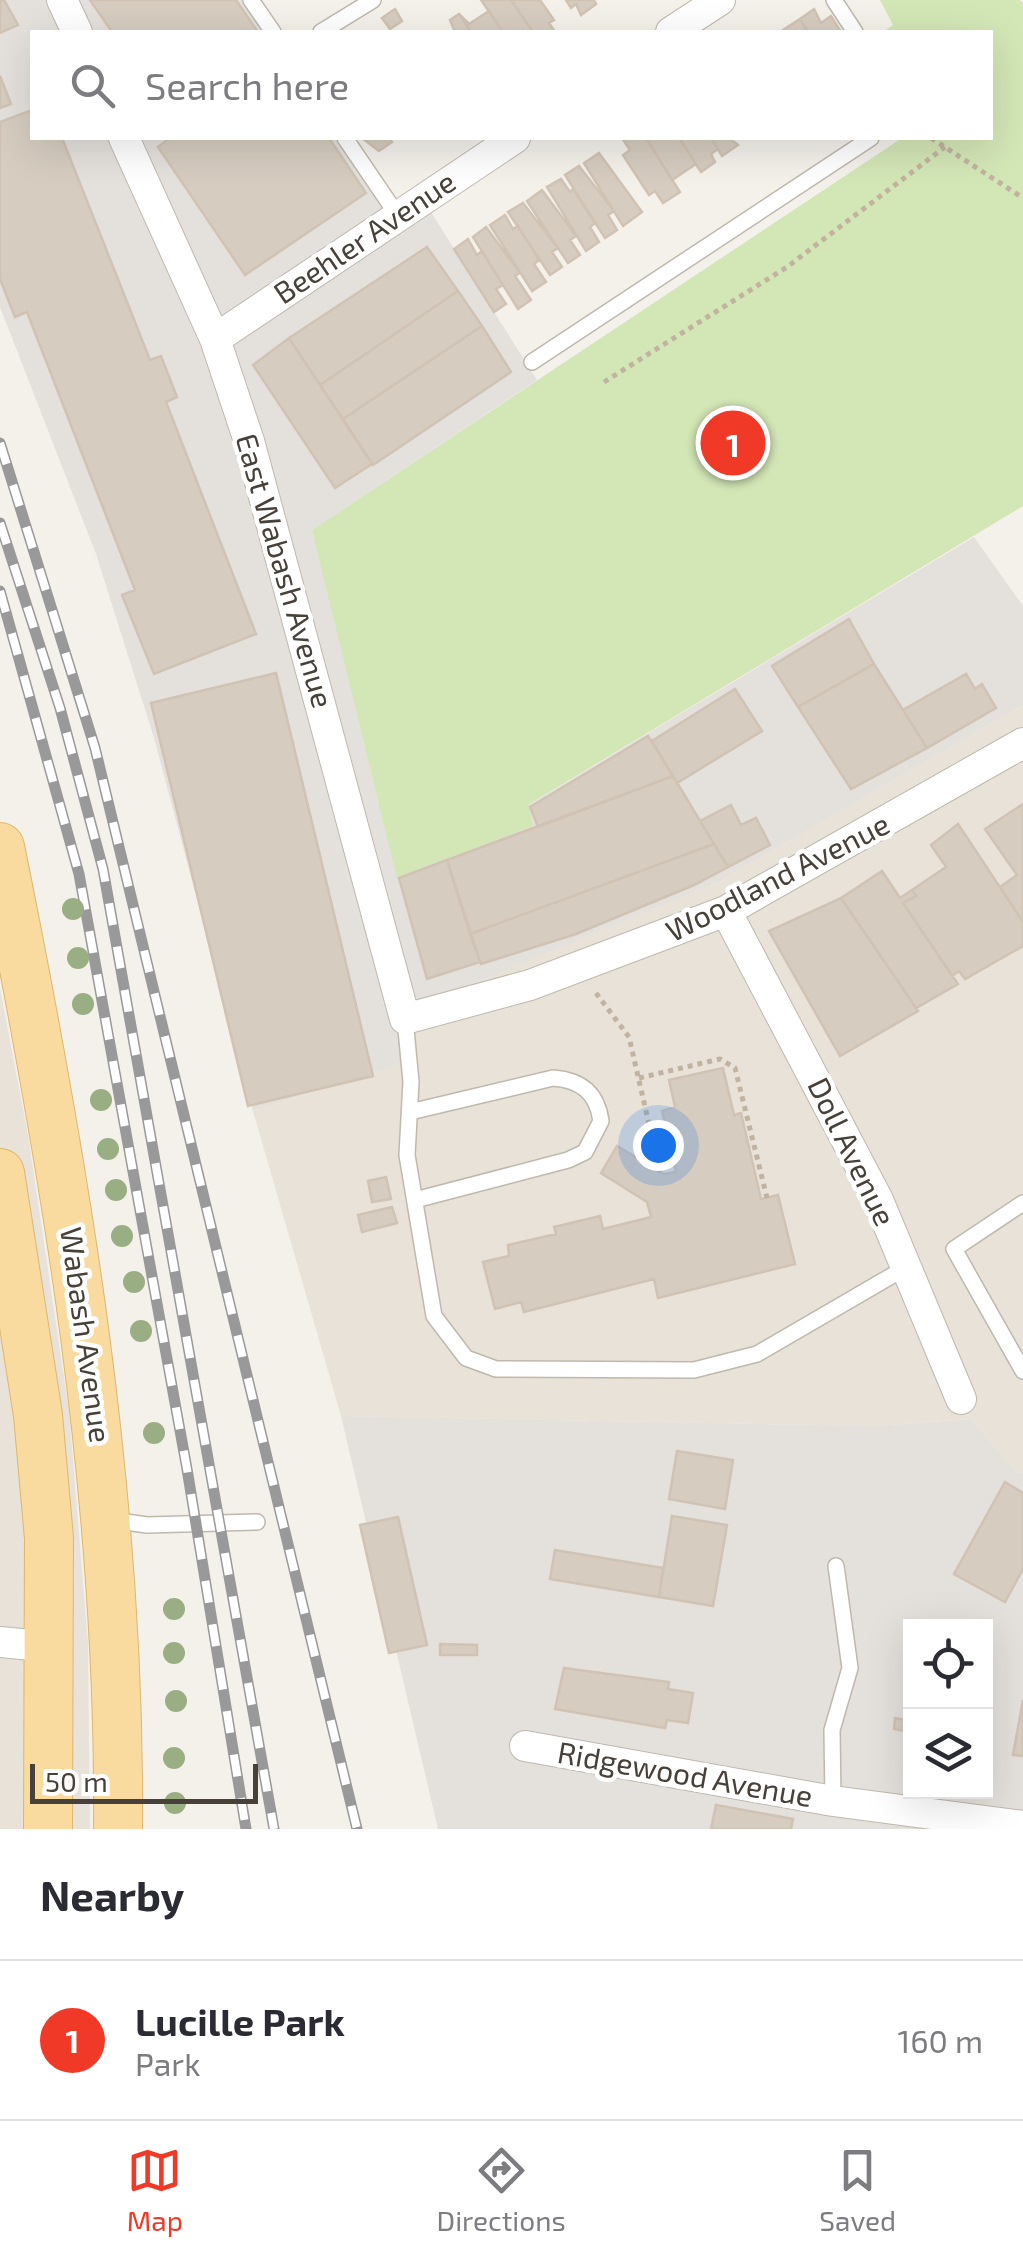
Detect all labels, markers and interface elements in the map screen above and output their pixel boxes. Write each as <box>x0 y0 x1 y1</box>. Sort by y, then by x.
search box <box>30 30 993 140</box>
icon: search <box>65 58 120 113</box>
text: Search here <box>145 62 349 108</box>
street label: Beehler Avenue <box>266 162 461 310</box>
pin: 1 <box>700 406 766 480</box>
street label: East Wabash Avenue <box>230 429 342 712</box>
street label: Woodland Avenue <box>659 804 895 948</box>
street label: Doll Avenue <box>801 1071 904 1231</box>
your location <box>633 1120 684 1171</box>
street label: Wabash Avenue <box>54 1225 120 1445</box>
map controls <box>903 1619 993 1799</box>
button: locate <box>903 1619 993 1709</box>
button: layers <box>903 1709 993 1799</box>
street label: Ridgewood Avenue <box>555 1733 816 1813</box>
scale bar <box>30 1759 258 1804</box>
text: 50 m <box>45 1764 108 1798</box>
text: Nearby <box>40 1869 184 1919</box>
text: Lucille Park <box>135 1998 345 2044</box>
text: 1 <box>66 2021 79 2059</box>
text: 160 m <box>897 2021 983 2059</box>
text: Park <box>135 2044 200 2082</box>
tab: Map <box>127 2143 183 2237</box>
tab: Directions <box>437 2143 566 2237</box>
tab: Saved <box>819 2143 896 2237</box>

